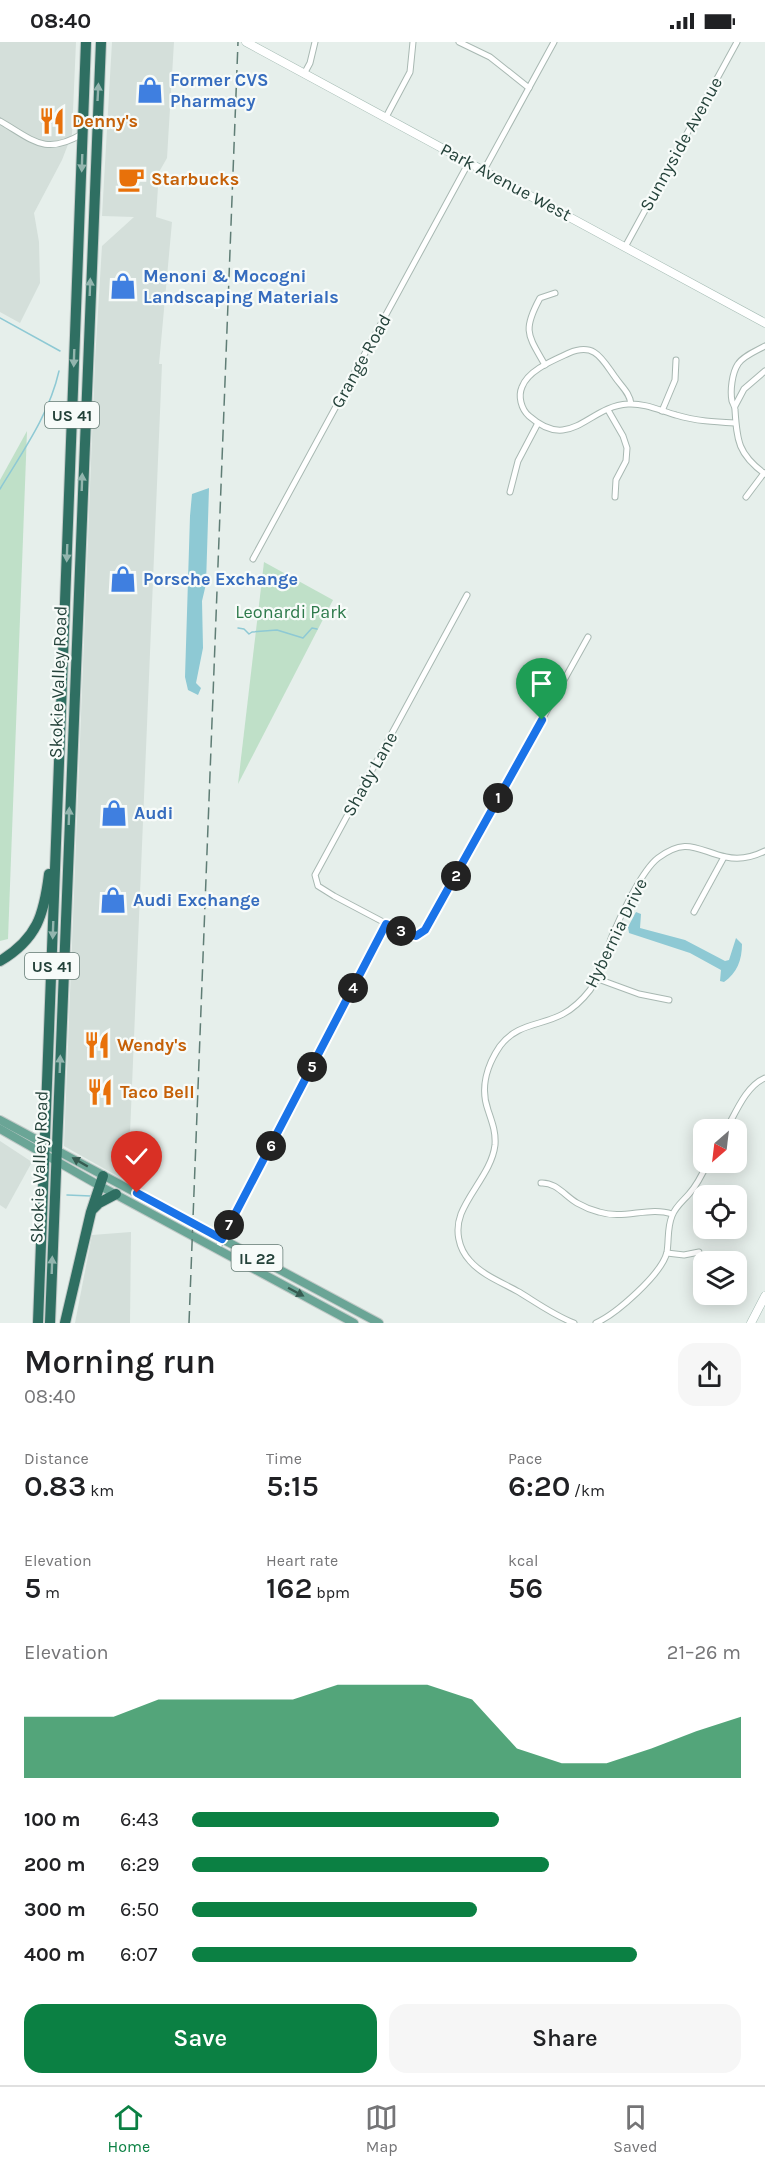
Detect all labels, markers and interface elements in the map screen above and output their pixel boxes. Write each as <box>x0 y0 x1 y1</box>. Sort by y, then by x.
text: 08:40 <box>30 8 91 34</box>
place label: Former CVS Pharmacy <box>170 69 268 112</box>
street label: Sunnyside Avenue <box>635 73 727 215</box>
shop icon: Former CVS Pharmacy <box>135 75 165 105</box>
one-way arrow <box>94 83 103 102</box>
restaurant icon: Denny's <box>37 106 67 136</box>
place label: Denny's <box>72 110 138 132</box>
street label: Park Avenue West <box>437 138 576 226</box>
one-way arrow <box>77 154 86 173</box>
cafe icon: Starbucks <box>116 164 146 194</box>
place label: Starbucks <box>151 168 239 190</box>
place label: Menoni & Mocogni Landscaping Materials <box>143 265 339 308</box>
shop icon: Menoni & Mocogni Landscaping Materials <box>108 271 138 301</box>
one-way arrow <box>85 278 94 297</box>
street label: Grange Road <box>326 310 396 412</box>
one-way arrow <box>70 349 79 368</box>
road number: US 41 <box>45 402 99 428</box>
one-way arrow <box>78 473 87 492</box>
one-way arrow <box>63 544 72 563</box>
shop icon: Porsche Exchange <box>108 564 138 594</box>
place label: Porsche Exchange <box>143 568 298 590</box>
park label: Leonardi Park <box>235 601 347 623</box>
street label: Skokie Valley Road <box>44 605 72 759</box>
pin <box>516 658 567 720</box>
icon: arrive <box>525 667 558 700</box>
street label: Shady Lane <box>338 728 402 820</box>
pin: 1 <box>483 783 513 813</box>
text: 1 <box>495 788 501 807</box>
shop icon: Audi <box>99 798 129 828</box>
place label: Audi <box>134 802 174 824</box>
one-way arrow <box>65 806 74 825</box>
pin: 2 <box>441 861 471 891</box>
text: 2 <box>451 866 461 885</box>
street label: Hybernia Drive <box>580 875 652 991</box>
shop icon: Audi Exchange <box>98 885 128 915</box>
place label: Audi Exchange <box>133 889 260 911</box>
pin: 3 <box>386 916 416 946</box>
one-way arrow <box>48 920 58 939</box>
text: 3 <box>396 921 406 940</box>
road number: US 41 <box>25 953 79 979</box>
pin: 4 <box>338 973 368 1003</box>
text: 4 <box>348 978 358 997</box>
restaurant icon: Wendy's <box>82 1030 112 1060</box>
place label: Wendy's <box>117 1034 187 1056</box>
pin: 5 <box>297 1052 327 1082</box>
one-way arrow <box>55 1054 64 1073</box>
text: 5 <box>307 1057 317 1076</box>
restaurant icon: Taco Bell <box>85 1077 115 1107</box>
place label: Taco Bell <box>120 1081 195 1103</box>
street label: Skokie Valley Road <box>25 1090 53 1244</box>
north arrow <box>693 1119 747 1173</box>
map controls <box>693 1119 747 1305</box>
pin <box>111 1131 162 1193</box>
pin: 6 <box>256 1131 286 1161</box>
text: 6 <box>266 1136 276 1155</box>
icon: check <box>120 1140 153 1173</box>
one-way arrow <box>72 1157 88 1168</box>
button: locate <box>693 1185 747 1239</box>
pin: 7 <box>214 1210 244 1240</box>
text: 7 <box>225 1215 233 1234</box>
road number: IL 22 <box>232 1245 282 1271</box>
button: layers <box>693 1251 747 1305</box>
one-way arrow <box>48 1255 57 1274</box>
one-way arrow <box>288 1287 305 1297</box>
text: Morning run <box>24 1343 216 1381</box>
button: share <box>678 1343 741 1406</box>
text: 08:40 <box>24 1385 76 1408</box>
text: Distance <box>24 1449 89 1468</box>
text: Time <box>266 1449 302 1468</box>
text: Pace <box>508 1449 542 1468</box>
text: 0.83 <box>24 1468 86 1504</box>
text: 5:15 <box>266 1468 319 1504</box>
text: 6:20 <box>508 1468 570 1504</box>
text: km <box>86 1481 114 1500</box>
text: /km <box>570 1481 605 1500</box>
text: Elevation <box>24 1551 92 1570</box>
text: Heart rate <box>266 1551 338 1570</box>
text: kcal <box>508 1551 539 1570</box>
text: 5 <box>24 1570 41 1606</box>
text: 162 <box>266 1570 312 1606</box>
text: 56 <box>508 1570 543 1606</box>
text: m <box>41 1583 60 1602</box>
text: bpm <box>312 1583 350 1602</box>
text: Elevation <box>24 1641 109 1664</box>
text: 21–26 m <box>667 1641 741 1664</box>
text: 100 m <box>24 1808 80 1831</box>
text: 6:43 <box>120 1808 159 1831</box>
text: 200 m <box>24 1853 85 1876</box>
text: 6:29 <box>120 1853 159 1876</box>
text: 300 m <box>24 1898 86 1921</box>
text: 6:50 <box>120 1898 159 1921</box>
text: 400 m <box>24 1943 85 1966</box>
text: 6:07 <box>120 1943 157 1966</box>
button: Save <box>24 2004 377 2073</box>
button: Share <box>389 2004 741 2073</box>
tab: Home <box>108 2101 150 2156</box>
tab: Map <box>365 2101 398 2156</box>
tab: Saved <box>613 2101 657 2156</box>

